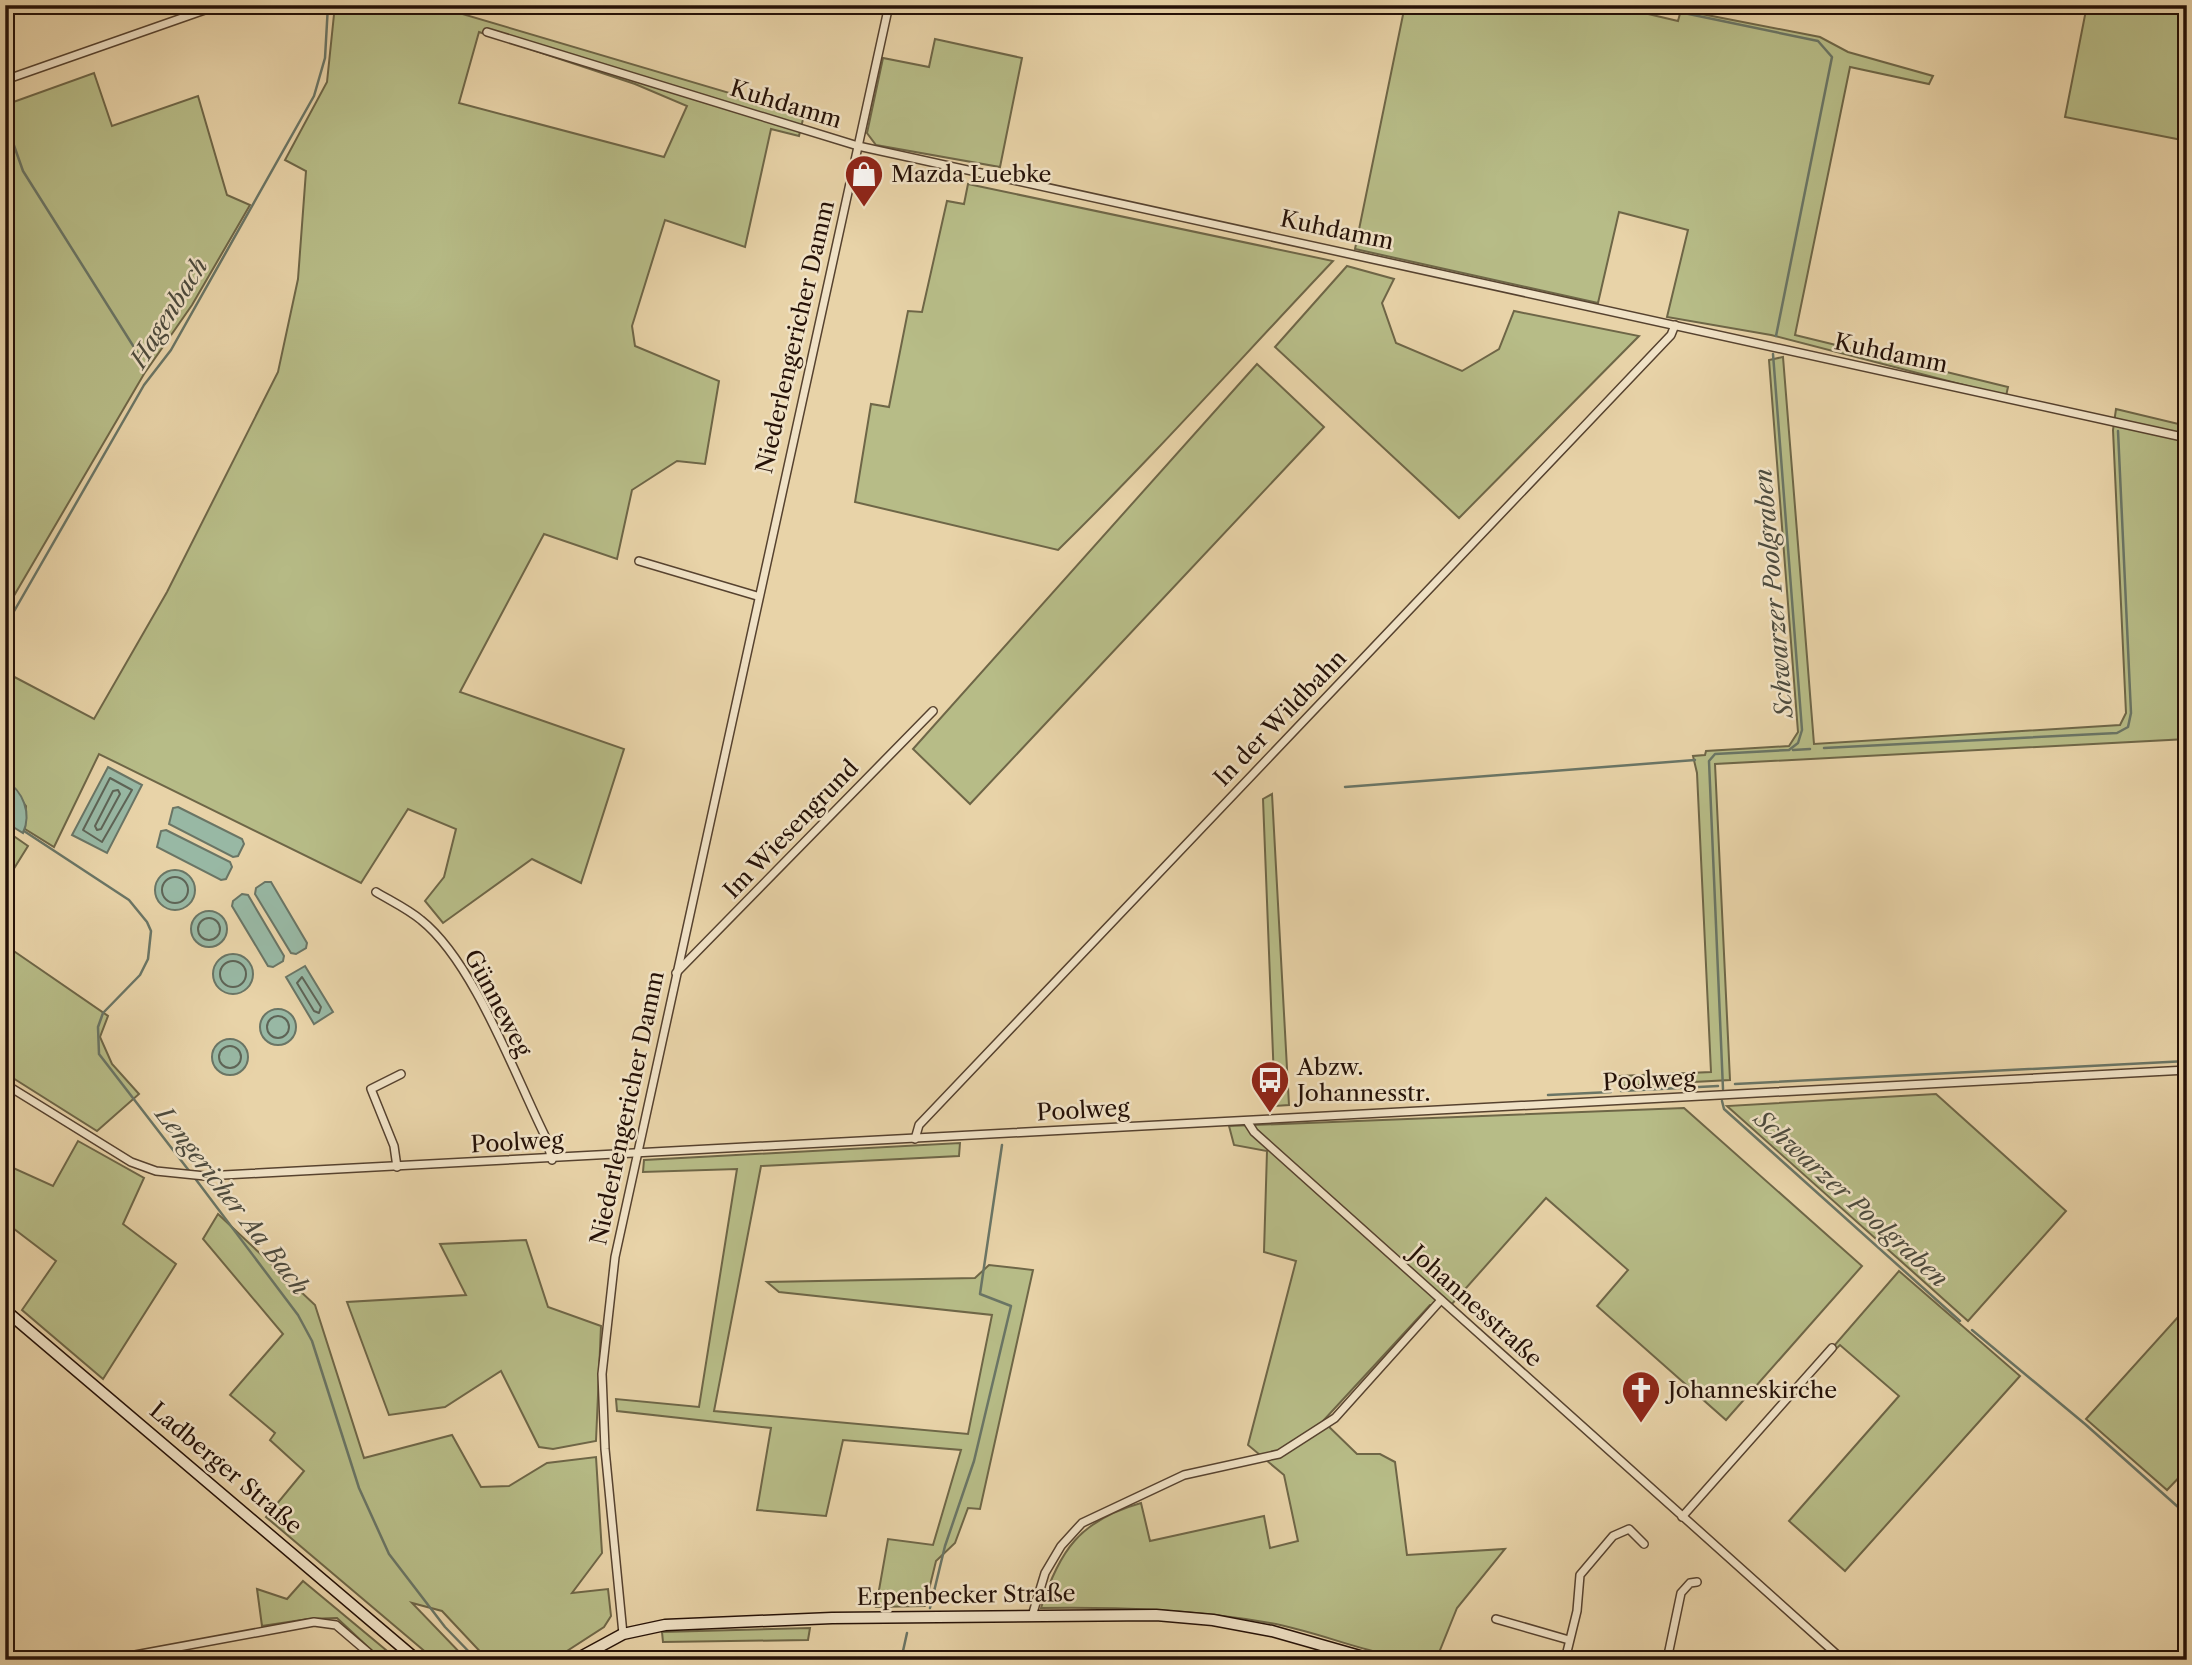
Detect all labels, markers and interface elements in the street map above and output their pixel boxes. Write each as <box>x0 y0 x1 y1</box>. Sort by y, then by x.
street label: Kuhdamm <box>727 74 845 134</box>
shop icon: Mazda Luebke <box>843 153 885 208</box>
place label: Mazda Luebke <box>891 160 1051 188</box>
street label: Niederlengericher Damm <box>750 198 840 476</box>
street label: Kuhdamm <box>1278 204 1396 256</box>
water label: Hagenbach <box>122 252 214 375</box>
street label: Kuhdamm <box>1832 327 1950 379</box>
water label: Schwarzer Poolgraben <box>1748 467 1799 721</box>
street label: In der Wildbahn <box>1208 644 1352 792</box>
street label: Im Wiesengrund <box>718 754 864 904</box>
street label: Günneweg <box>458 945 538 1062</box>
street label: Niederlengericher Damm <box>584 968 670 1248</box>
place label: Abzw. Johannesstr. <box>1294 1053 1430 1107</box>
bus stop icon: Abzw. Johannesstr. <box>1249 1059 1291 1114</box>
street label: Poolweg <box>1602 1064 1697 1096</box>
street label: Poolweg <box>1036 1094 1131 1126</box>
water label: Lengericher Aa Bach <box>149 1099 315 1301</box>
water label: Schwarzer Poolgraben <box>1747 1103 1954 1293</box>
street label: Poolweg <box>470 1126 565 1158</box>
street label: Johannesstraße <box>1402 1237 1548 1373</box>
church icon: Johanneskirche <box>1620 1369 1662 1424</box>
place label: Johanneskirche <box>1665 1376 1837 1404</box>
street label: Ladberger Straße <box>144 1396 308 1540</box>
street label: Erpenbecker Straße <box>856 1579 1076 1611</box>

